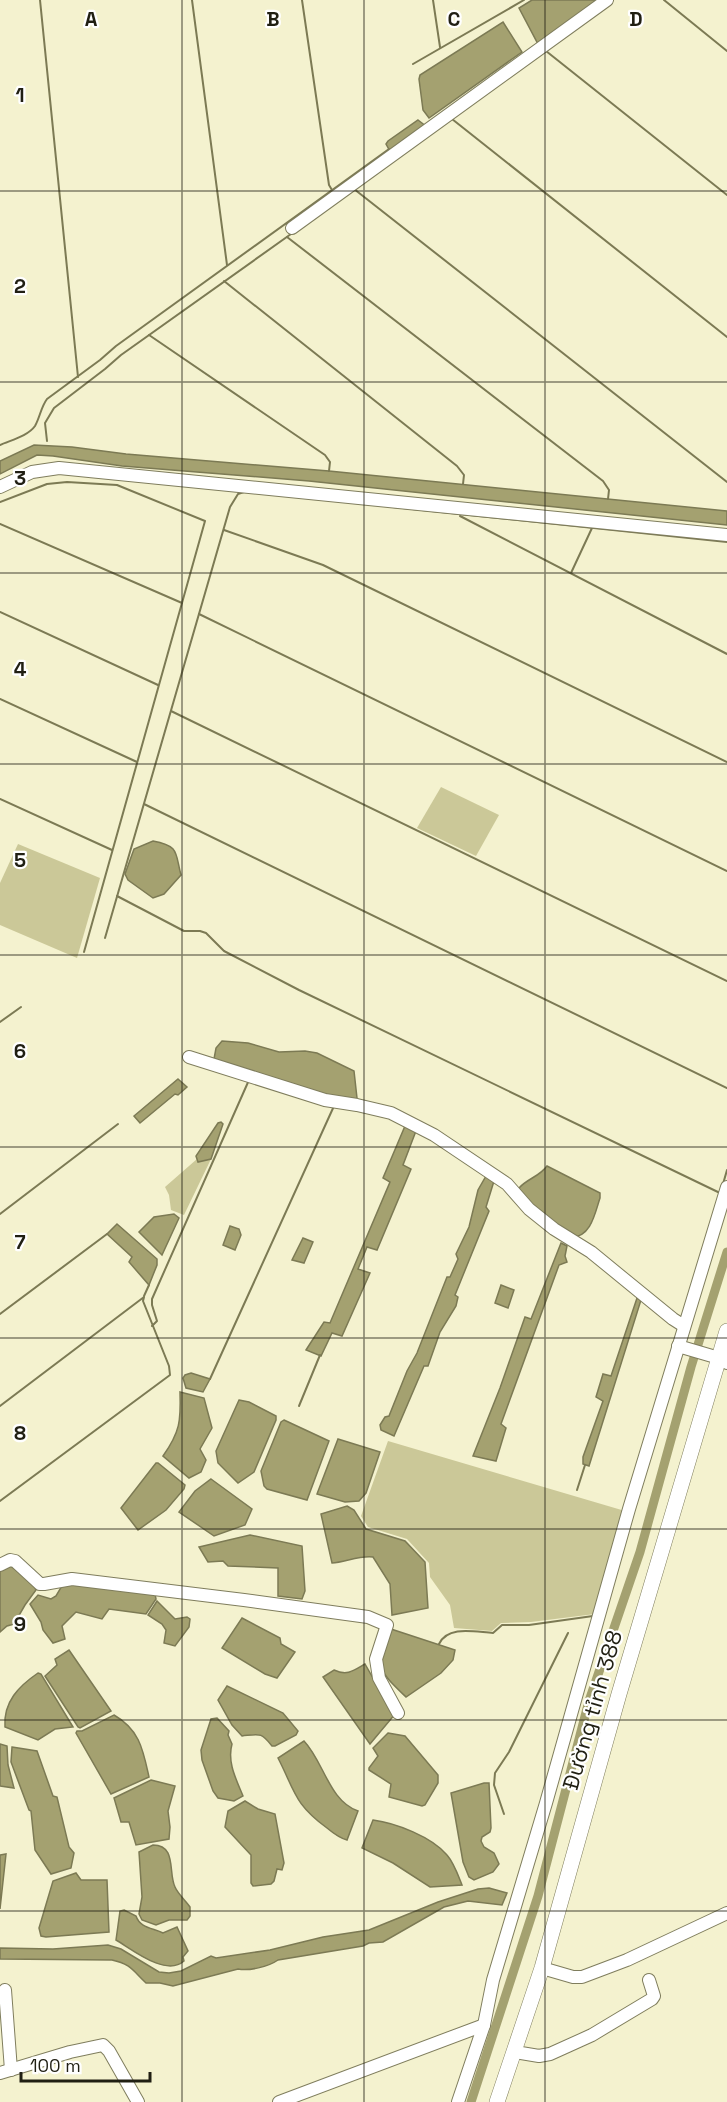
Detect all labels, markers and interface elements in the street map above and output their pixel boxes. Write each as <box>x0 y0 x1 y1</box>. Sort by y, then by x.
text: A <box>85 6 98 32</box>
text: B <box>266 6 280 32</box>
text: C <box>448 6 461 32</box>
text: D <box>629 6 643 32</box>
text: 1 <box>15 82 25 108</box>
text: 2 <box>14 273 26 299</box>
text: 3 <box>14 465 26 491</box>
text: 4 <box>14 656 27 682</box>
text: 5 <box>14 847 26 873</box>
text: 6 <box>14 1038 26 1064</box>
text: 7 <box>14 1229 26 1255</box>
text: 8 <box>14 1420 26 1446</box>
text: 9 <box>14 1611 26 1637</box>
street label: Đường tỉnh 388 <box>556 1627 628 1793</box>
scale bar <box>21 2045 150 2083</box>
text: 100 m <box>30 2054 81 2077</box>

